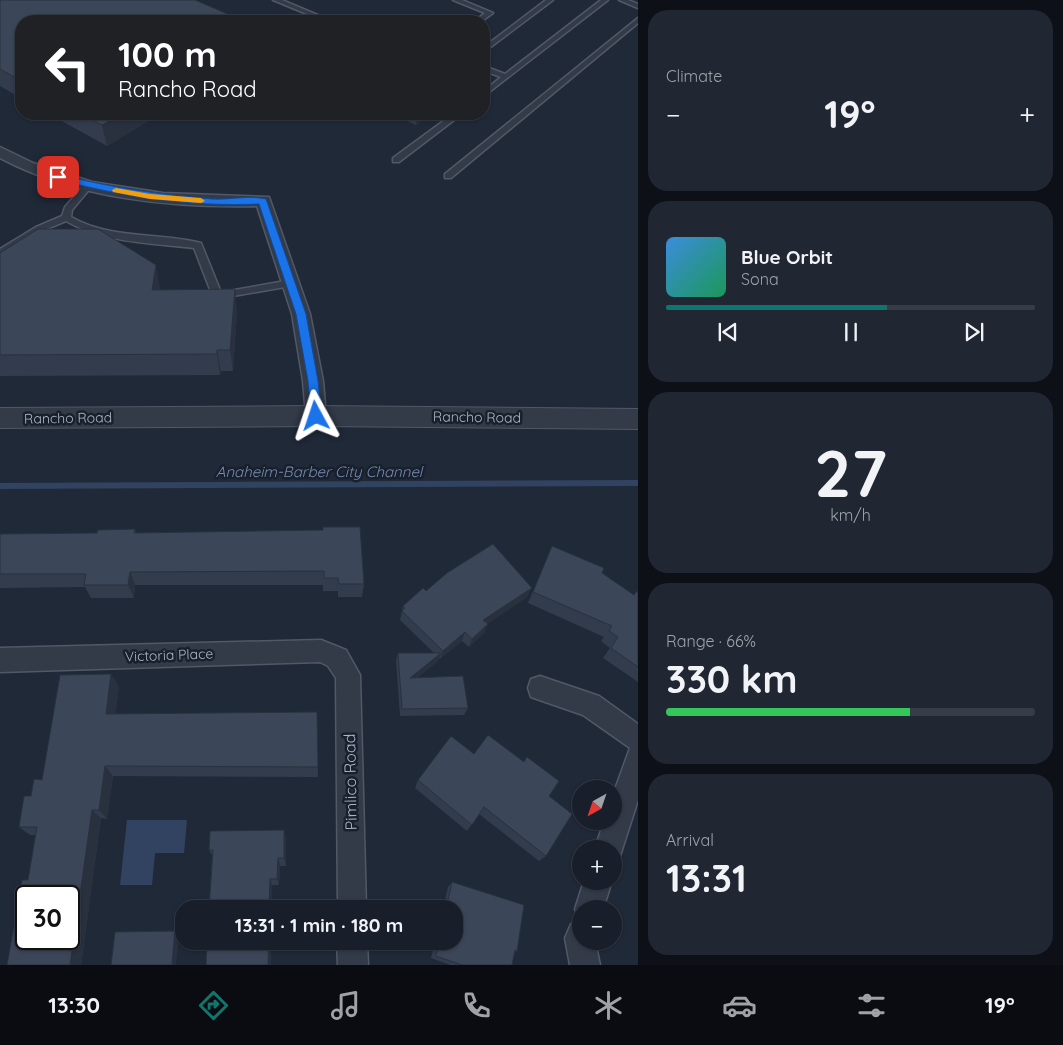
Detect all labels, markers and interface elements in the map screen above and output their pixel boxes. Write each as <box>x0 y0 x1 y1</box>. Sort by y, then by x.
text: 100 m <box>118 32 217 76</box>
icon: left <box>35 35 100 100</box>
text: Climate <box>666 66 722 86</box>
text: Rancho Road <box>118 75 257 103</box>
text: 19° <box>824 90 876 138</box>
text: − <box>666 97 681 132</box>
text: + <box>1019 97 1035 132</box>
pin <box>37 156 79 198</box>
icon: arrive <box>44 163 72 191</box>
text: Blue Orbit <box>741 245 833 269</box>
text: Sona <box>741 269 779 289</box>
icon: previous <box>714 318 742 346</box>
icon: pause <box>837 318 865 346</box>
icon: next <box>960 318 988 346</box>
position arrow <box>289 389 341 441</box>
street label: Rancho Road <box>433 407 521 427</box>
street label: Rancho Road <box>24 408 112 428</box>
text: 27 <box>814 432 887 513</box>
water label: Anaheim-Barber City Channel <box>216 462 424 481</box>
text: km/h <box>830 505 871 525</box>
text: Range · 66% <box>666 631 756 651</box>
street label: Victoria Place <box>124 644 214 666</box>
text: 330 km <box>666 655 797 703</box>
street label: Pimlico Road <box>339 733 361 831</box>
north arrow <box>572 780 622 830</box>
map controls <box>572 780 622 950</box>
text: Arrival <box>666 830 714 850</box>
button: + <box>572 840 622 890</box>
text: 13:31 <box>666 854 747 902</box>
speed limit sign: 30 <box>15 885 80 950</box>
button: − <box>572 900 622 950</box>
text: 13:31 · 1 min · 180 m <box>235 913 403 937</box>
icon: directions <box>196 988 231 1023</box>
icon: music <box>328 988 363 1023</box>
icon: phone <box>459 988 494 1023</box>
icon: climate <box>591 988 626 1023</box>
icon: car <box>722 988 757 1023</box>
icon: filters <box>854 988 889 1023</box>
text: 13:30 <box>48 991 100 1019</box>
text: 19° <box>985 991 1015 1019</box>

